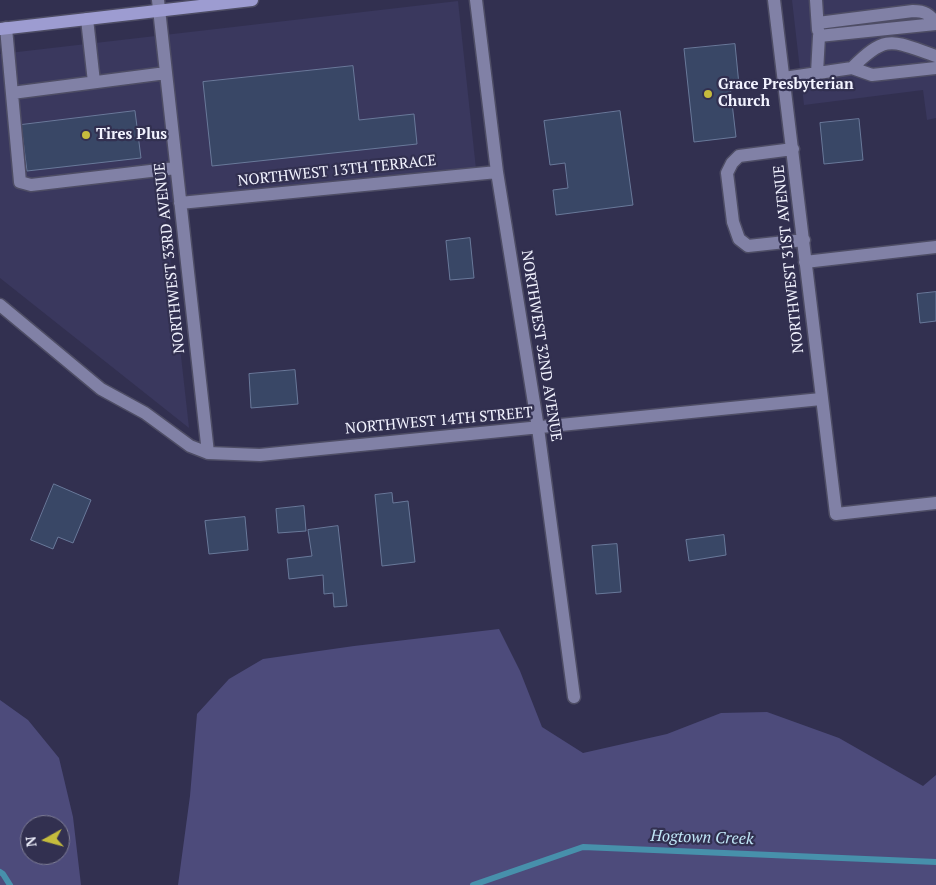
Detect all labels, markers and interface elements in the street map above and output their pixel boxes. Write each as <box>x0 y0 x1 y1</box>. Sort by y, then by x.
place label: Grace Presbyterian Church <box>718 76 854 111</box>
marker: Grace Presbyterian Church <box>702 88 714 100</box>
place label: Tires Plus <box>96 126 167 144</box>
marker: Tires Plus <box>80 129 92 141</box>
street label: NORTHWEST 13TH TERRACE <box>237 152 437 190</box>
street label: NORTHWEST 33RD AVENUE <box>151 162 189 354</box>
street label: NORTHWEST 31ST AVENUE <box>770 164 808 354</box>
street label: NORTHWEST 32ND AVENUE <box>517 249 565 443</box>
street label: NORTHWEST 14TH STREET <box>344 404 534 438</box>
north arrow <box>20 815 70 865</box>
water label: Hogtown Creek <box>650 827 754 849</box>
text: N <box>21 835 41 848</box>

